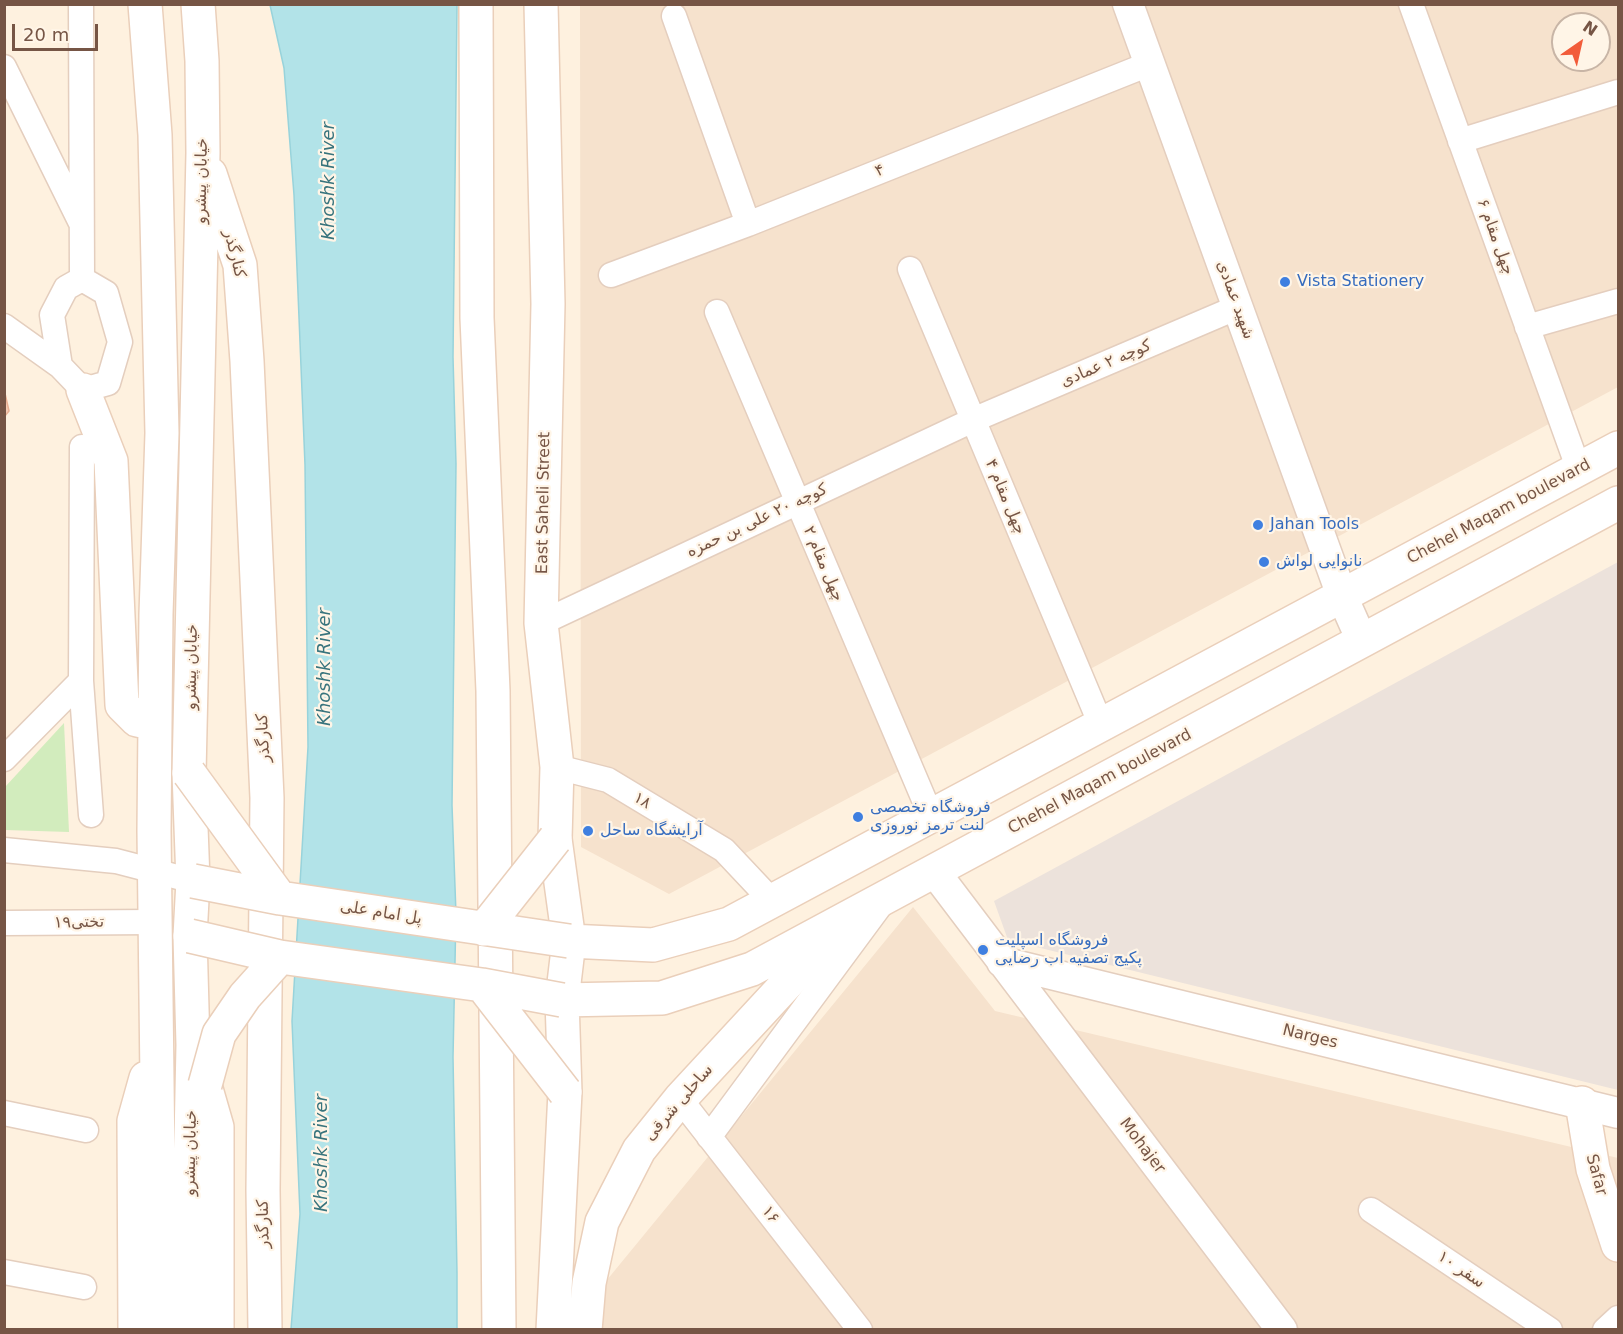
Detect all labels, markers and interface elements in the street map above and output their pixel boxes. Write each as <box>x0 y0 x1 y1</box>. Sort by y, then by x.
scale bar <box>15 12 100 50</box>
north arrow <box>1551 12 1611 72</box>
text: N <box>1579 17 1601 40</box>
text: 20 m <box>23 24 69 45</box>
water label: Khoshk River <box>318 122 340 240</box>
street label: خیابان پیشرو <box>192 138 212 224</box>
street label: ۴ <box>872 160 888 182</box>
street label: چهل مقام ۶ <box>1472 196 1518 278</box>
street label: کنارگذر <box>219 228 249 280</box>
street label: شهید عمادی <box>1212 258 1258 342</box>
place label: Vista Stationery <box>1297 272 1424 292</box>
marker: Vista Stationery <box>1278 275 1292 289</box>
street label: کوچه ۲ عمادی <box>1058 336 1154 392</box>
street label: East Saheli Street <box>533 432 555 574</box>
street label: Chehel Maqam boulevard <box>1404 455 1594 569</box>
street label: چهل مقام ۴ <box>981 457 1029 537</box>
street label: کوچه ۲۰ علی بن حمزه <box>684 480 830 562</box>
place label: Jahan Tools <box>1270 515 1359 535</box>
marker: Jahan Tools <box>1251 518 1265 532</box>
street label: چهل مقام ۲ <box>799 524 847 604</box>
place label: نانوایی لواش <box>1276 552 1362 572</box>
marker: نانوایی لواش <box>1257 555 1271 569</box>
water label: Khoshk River <box>314 608 336 726</box>
street label: خیابان پیشرو <box>182 624 202 710</box>
street label: کنارگذر <box>253 713 275 763</box>
street label: Chehel Maqam boulevard <box>1005 725 1195 839</box>
street label: ۱۸ <box>630 788 654 814</box>
place label: فروشگاه تخصصی لنت ترمز نوروزی <box>870 798 991 836</box>
marker: فروشگاه تخصصی لنت ترمز نوروزی <box>851 810 865 824</box>
place label: آرایشگاه ساحل <box>600 821 703 841</box>
marker: آرایشگاه ساحل <box>581 824 595 838</box>
street label: پل امام علی <box>339 897 423 929</box>
street label: تختی۱۹ <box>54 913 104 933</box>
place label: فروشگاه اسپلیت پکیج تصفیه اب رضایی <box>995 931 1142 969</box>
marker: فروشگاه اسپلیت پکیج تصفیه اب رضایی <box>976 943 990 957</box>
street label: Narges <box>1280 1021 1340 1053</box>
street label: ساحلی شرقی <box>641 1061 717 1145</box>
water label: Khoshk River <box>311 1094 333 1212</box>
street label: خیابان پیشرو <box>181 1110 201 1196</box>
street label: Mohajer <box>1115 1115 1169 1177</box>
street label: Safar <box>1581 1152 1611 1198</box>
street label: کنارگذر <box>254 1199 274 1249</box>
street label: ۱۶ <box>757 1202 783 1228</box>
street label: ۱۰ سفر <box>1434 1247 1488 1293</box>

